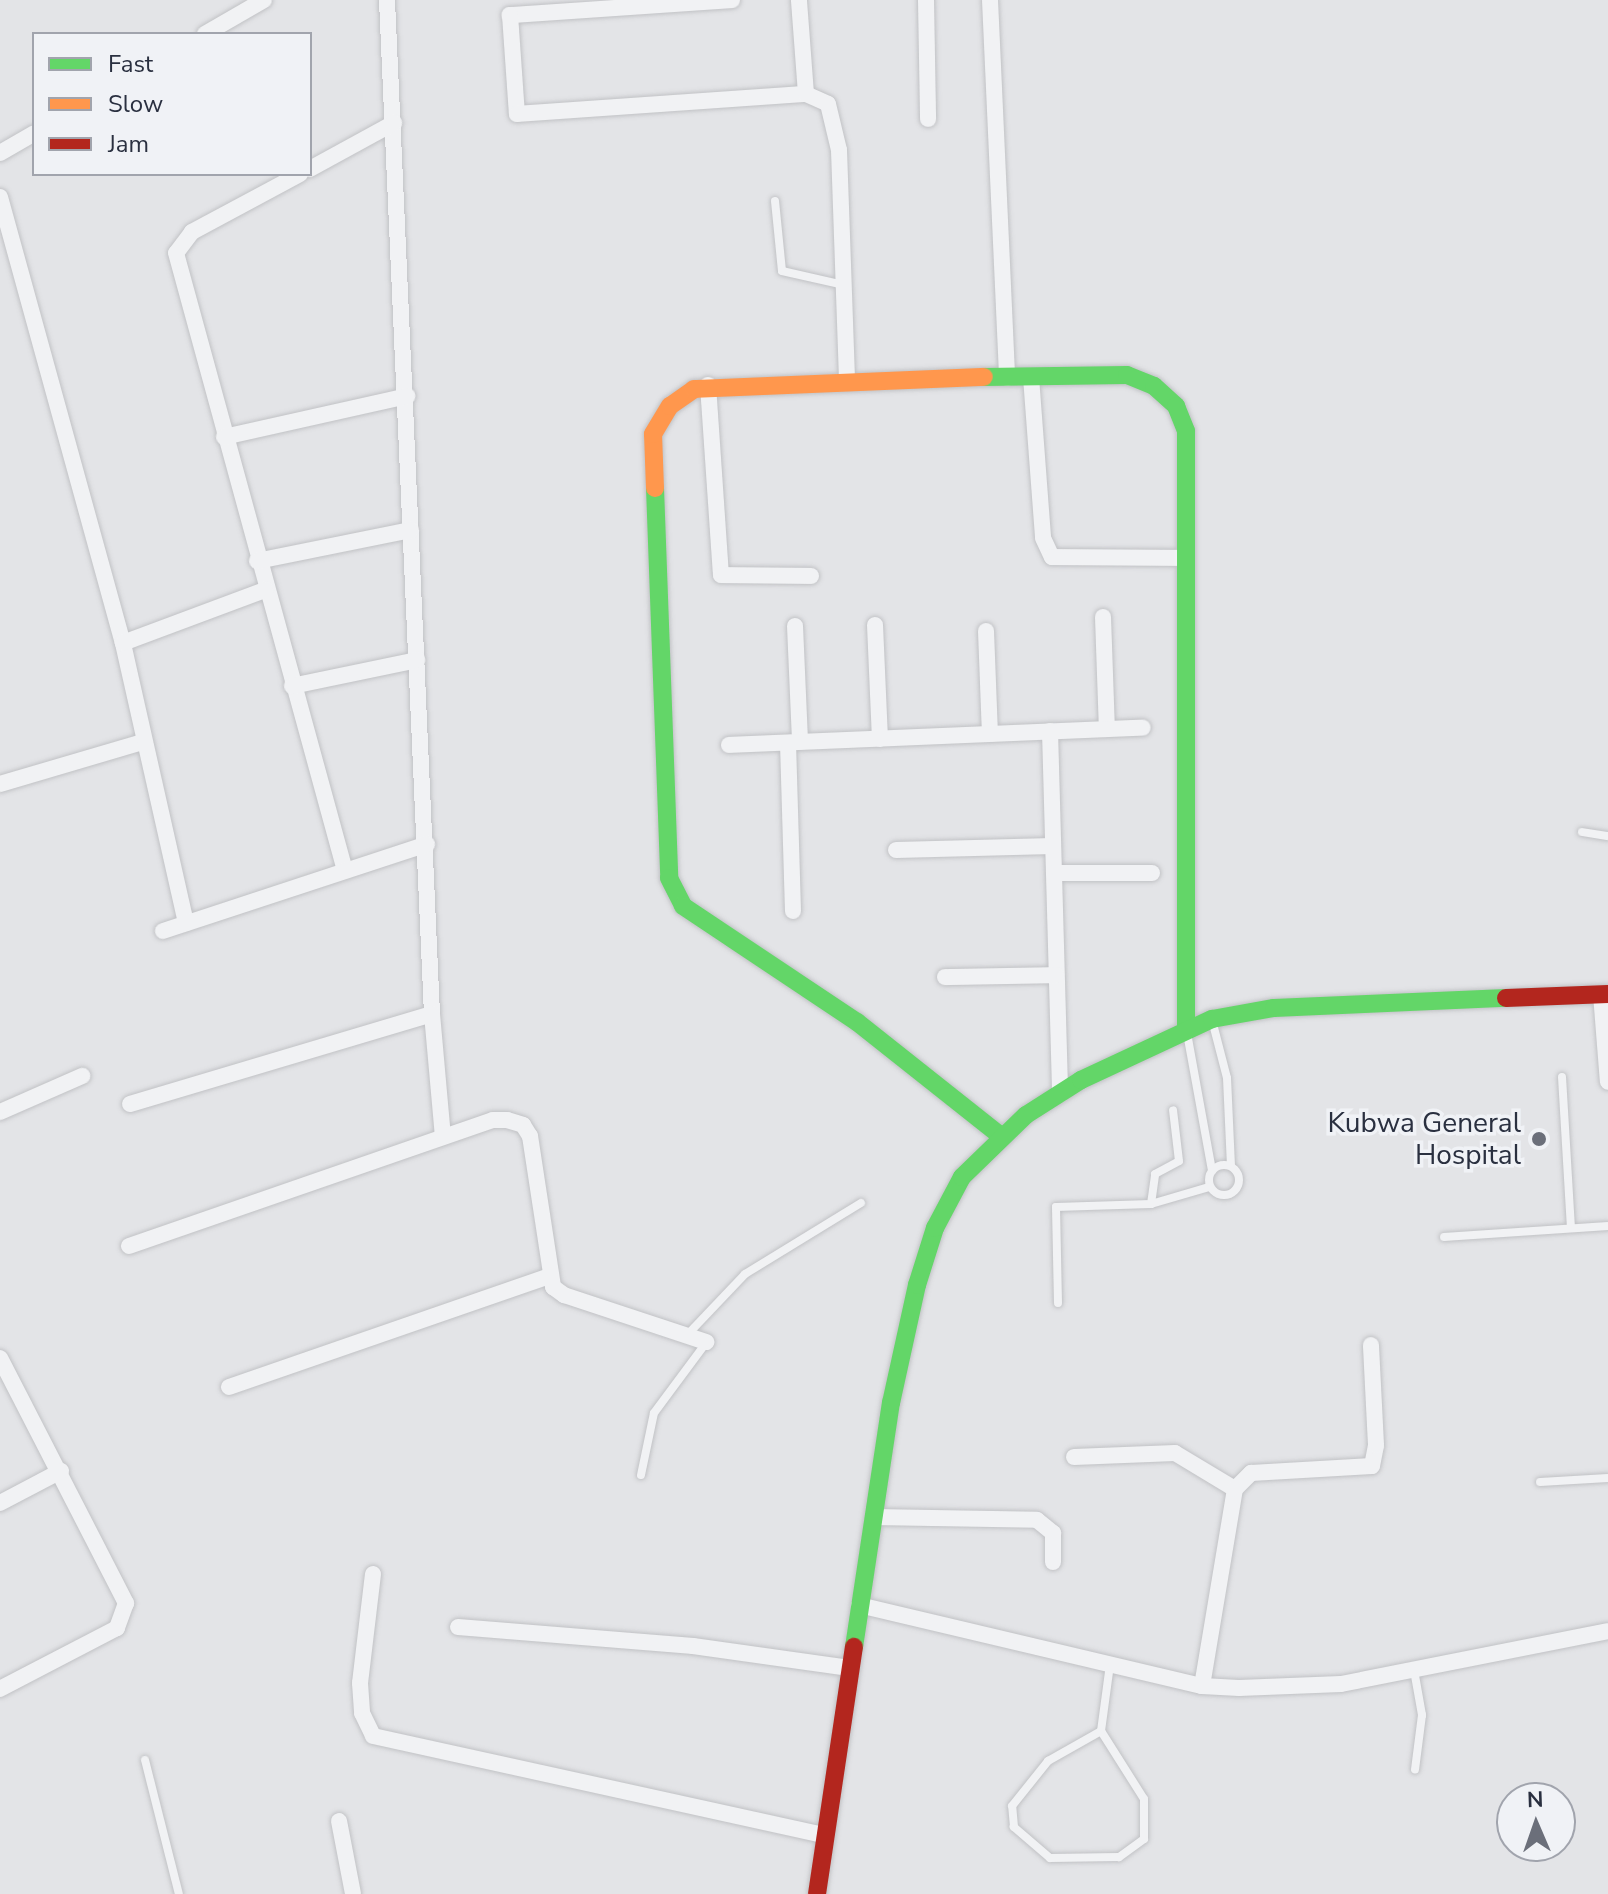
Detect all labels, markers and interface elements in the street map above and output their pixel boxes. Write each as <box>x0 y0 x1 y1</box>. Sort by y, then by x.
legend <box>32 32 312 176</box>
text: Fast <box>108 48 153 80</box>
text: Slow <box>108 88 163 120</box>
text: Jam <box>108 128 149 160</box>
place label: Kubwa General Hospital <box>1328 1106 1521 1172</box>
marker: Kubwa General Hospital <box>1528 1128 1550 1150</box>
north arrow <box>1496 1782 1576 1862</box>
text: N <box>1526 1785 1544 1815</box>

